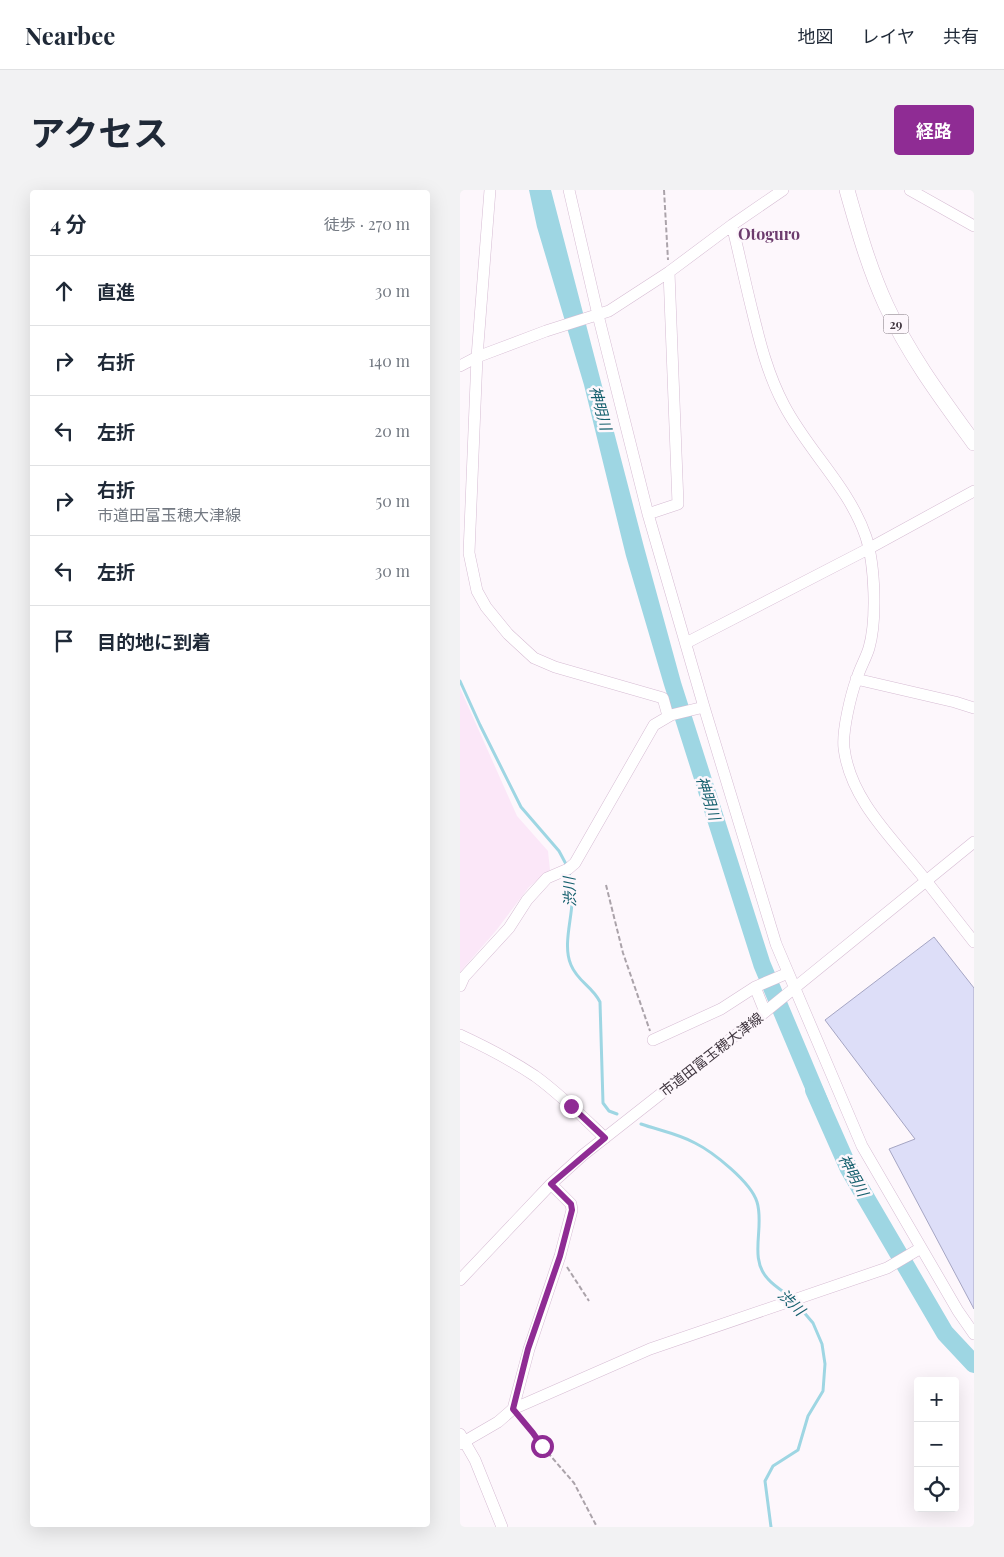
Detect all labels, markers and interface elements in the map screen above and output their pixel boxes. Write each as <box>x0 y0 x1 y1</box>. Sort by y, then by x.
text: Nearbee <box>25 19 115 51</box>
text: 地図 <box>798 24 834 48</box>
text: レイヤ <box>862 24 915 48</box>
text: 共有 <box>943 24 979 48</box>
button: 経路 <box>894 105 974 155</box>
text: アクセス <box>30 108 168 155</box>
text: 4 分 <box>50 209 87 237</box>
text: 徒歩 · 270 m <box>324 213 410 234</box>
district label: Otoguro <box>738 223 800 244</box>
icon: ahead <box>50 277 78 305</box>
text: 直進 <box>97 278 135 304</box>
text: 30 m <box>375 280 410 301</box>
road number: 29 <box>884 315 908 334</box>
icon: right <box>50 347 78 375</box>
text: 右折 <box>97 348 135 374</box>
text: 140 m <box>368 350 410 371</box>
water label: 神明川 <box>586 384 617 434</box>
icon: left <box>50 417 78 445</box>
text: 左折 <box>97 418 135 444</box>
text: 20 m <box>375 420 410 441</box>
text: 右折 <box>97 476 135 502</box>
icon: right <box>50 487 78 515</box>
text: 50 m <box>376 490 410 511</box>
text: 市道田富玉穂大津線 <box>97 504 241 525</box>
icon: left <box>50 557 78 585</box>
text: 左折 <box>97 558 135 584</box>
text: 30 m <box>375 560 410 581</box>
icon: arrive <box>50 627 78 655</box>
text: 目的地に到着 <box>97 628 211 654</box>
water label: 神明川 <box>693 774 726 824</box>
water label: 渋川 <box>558 875 580 907</box>
street label: 市道田富玉穂大津線 <box>656 1008 766 1100</box>
route end <box>560 1095 583 1118</box>
water label: 神明川 <box>835 1150 874 1201</box>
water label: 渋川 <box>774 1284 811 1321</box>
map controls <box>914 1377 959 1512</box>
button: + <box>914 1377 959 1422</box>
button: − <box>914 1422 959 1467</box>
route start <box>531 1435 554 1458</box>
button: locate <box>914 1467 959 1512</box>

